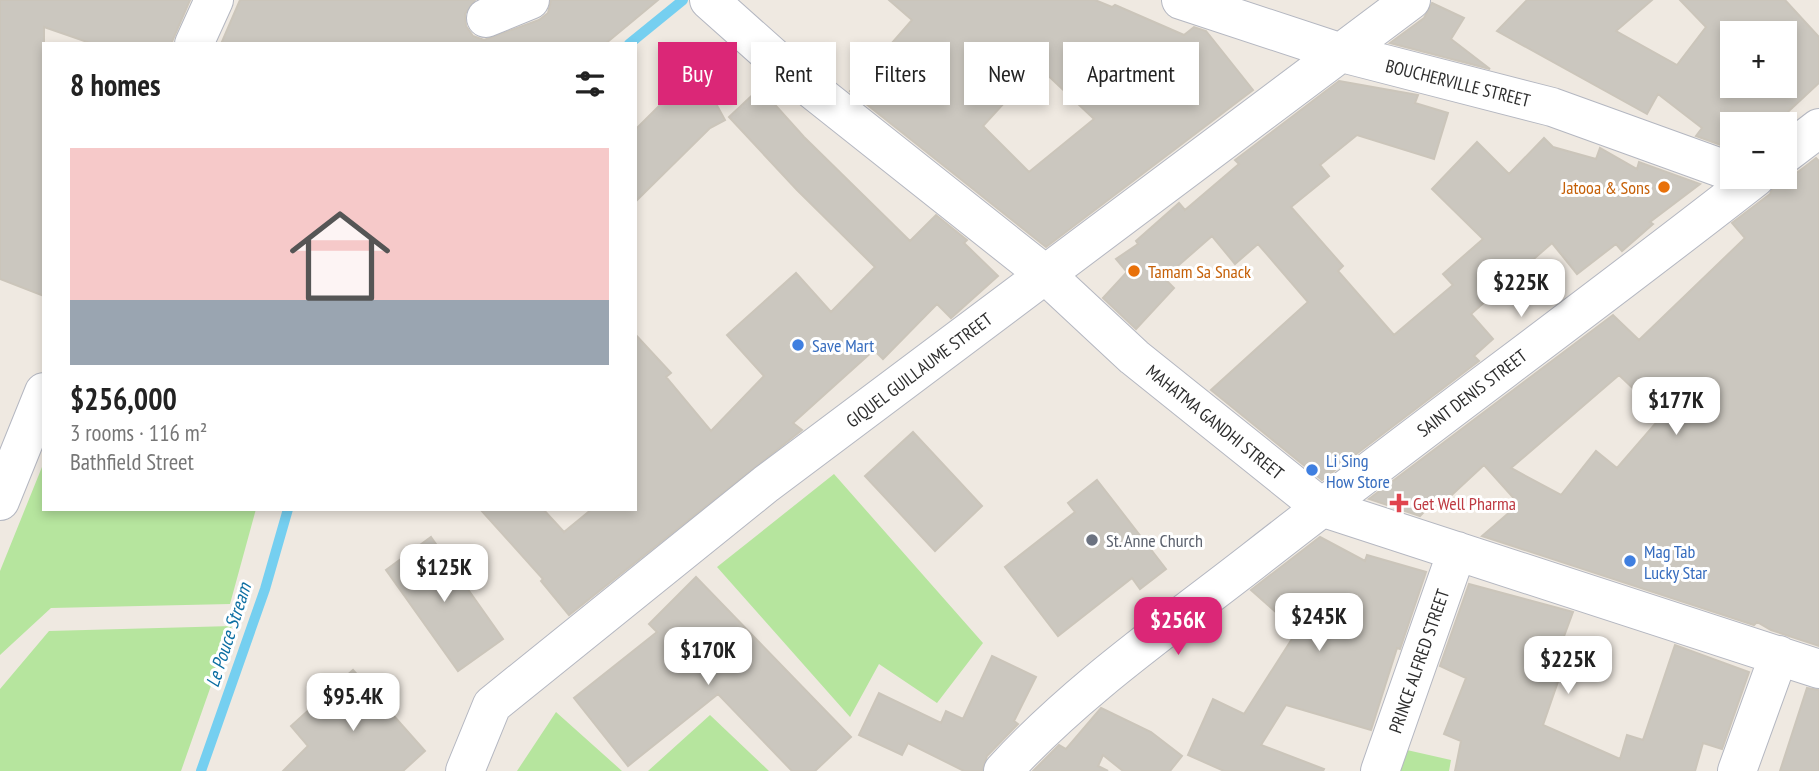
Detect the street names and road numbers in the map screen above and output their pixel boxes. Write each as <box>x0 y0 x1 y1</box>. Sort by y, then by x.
street label: BOUCHERVILLE STREET <box>1383 54 1533 112</box>
street label: GIQUEL GUILLAUME STREET <box>841 308 997 432</box>
street label: SAINT DENIS STREET <box>1412 344 1532 442</box>
street label: MAHATMA GANDHI STREET <box>1142 359 1288 485</box>
street label: PRINCE ALFRED STREET <box>1384 586 1454 736</box>

